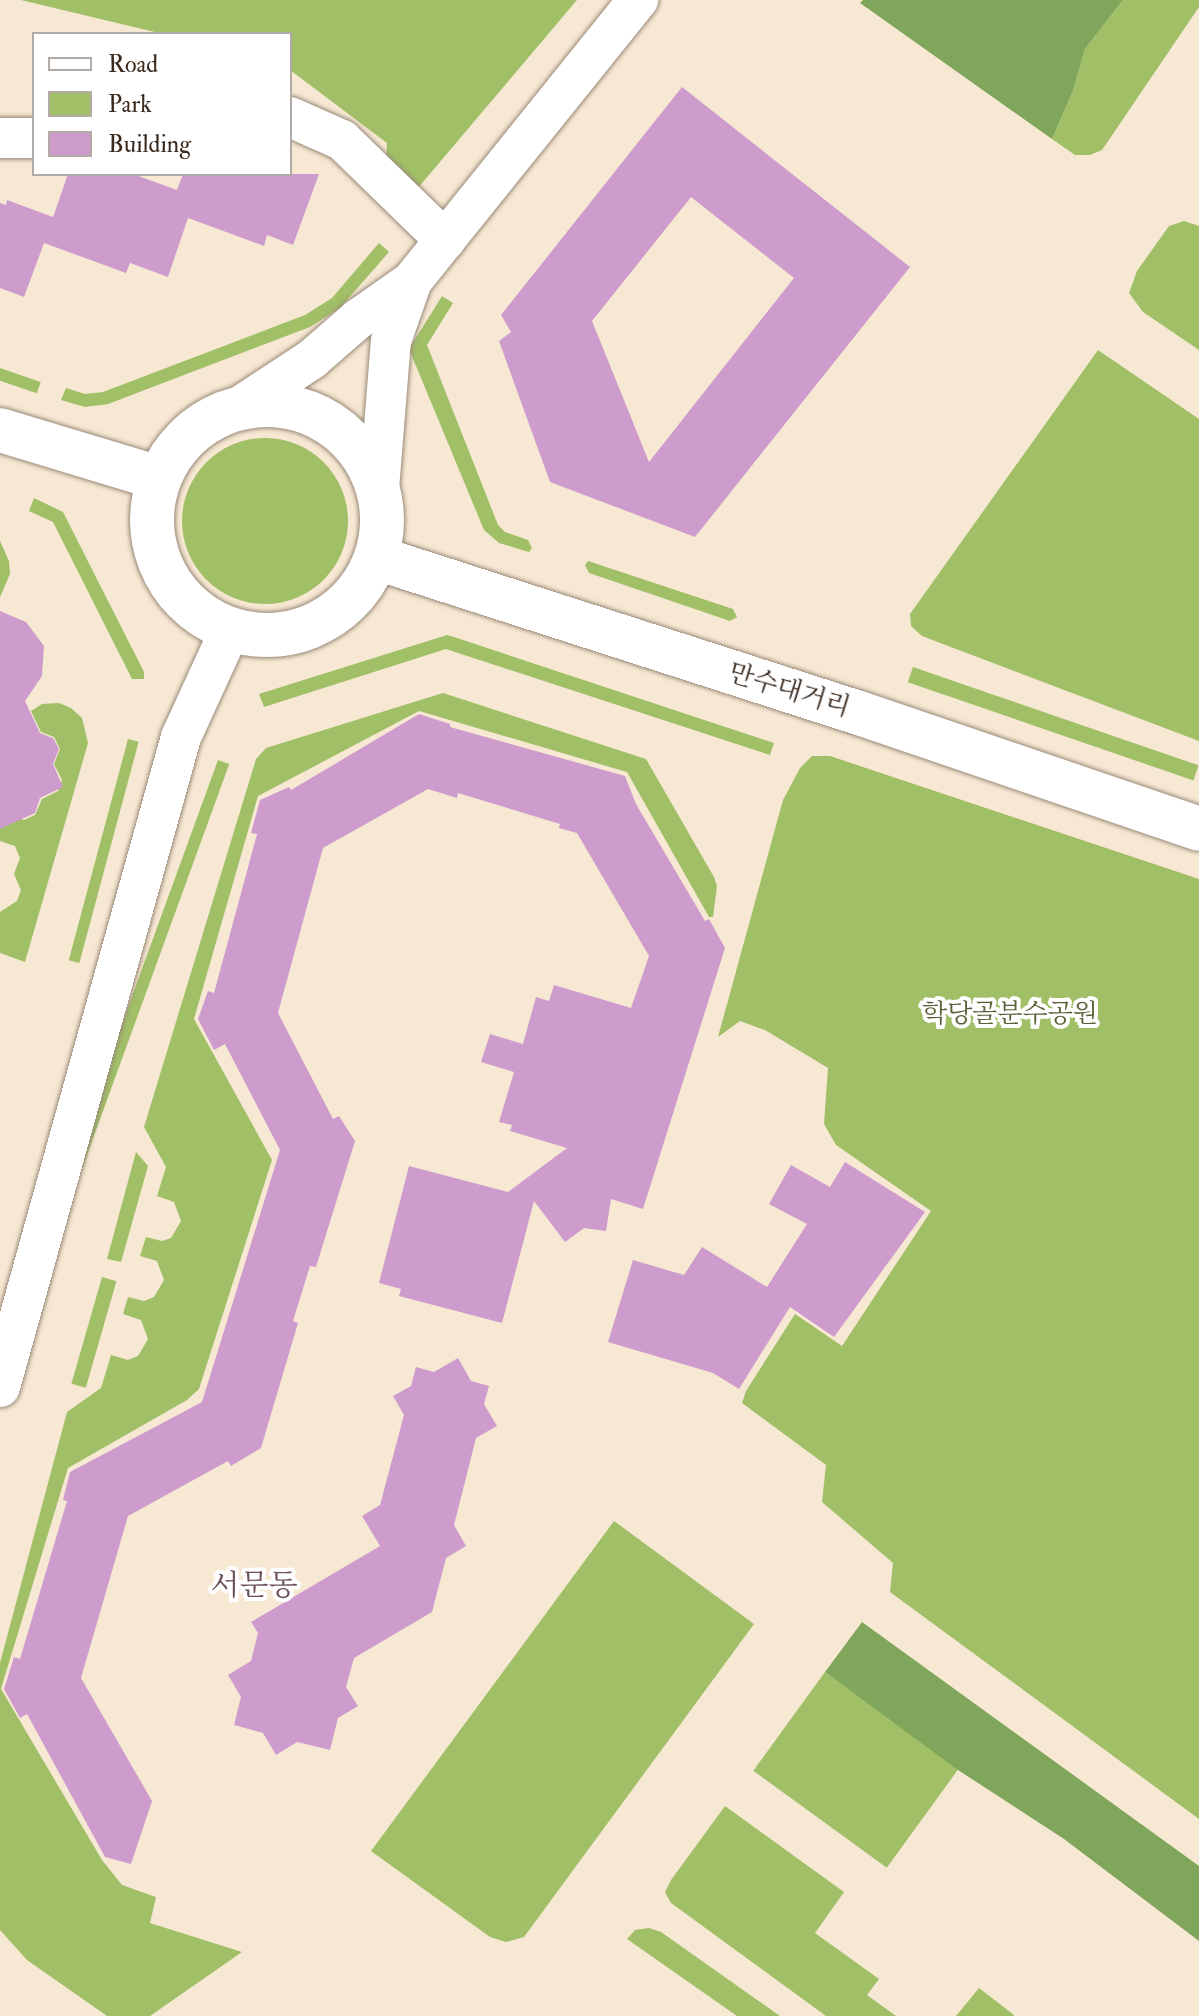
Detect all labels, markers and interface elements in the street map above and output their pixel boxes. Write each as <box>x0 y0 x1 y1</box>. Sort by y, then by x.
legend <box>32 32 292 176</box>
text: Road <box>108 49 158 80</box>
text: Park <box>108 89 152 120</box>
text: Building <box>108 129 191 160</box>
street label: 만수대거리 <box>724 658 854 724</box>
park label: 학당골분수공원 <box>922 999 1098 1031</box>
district label: 서문동 <box>211 1568 297 1604</box>

